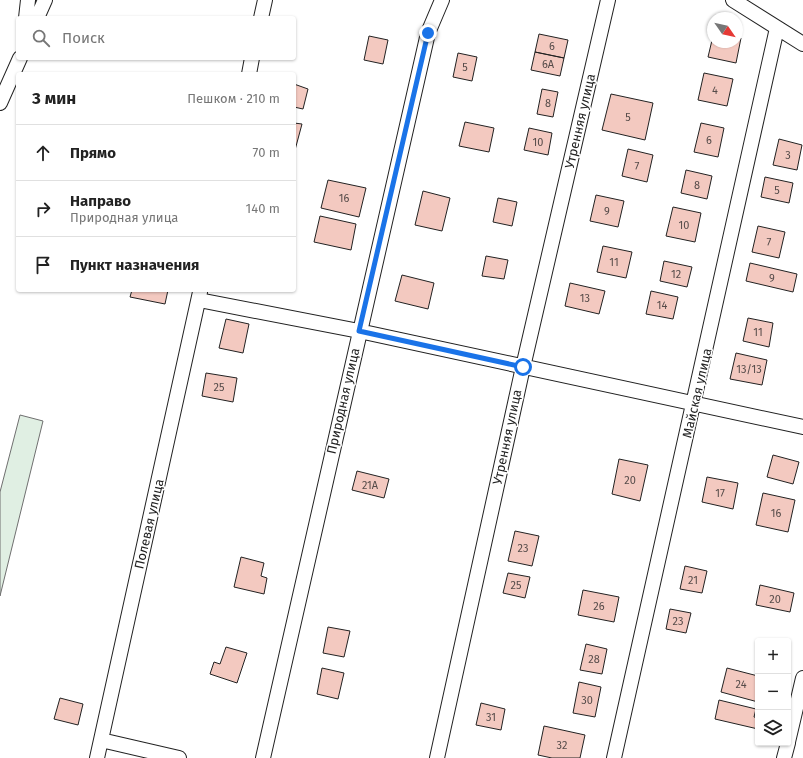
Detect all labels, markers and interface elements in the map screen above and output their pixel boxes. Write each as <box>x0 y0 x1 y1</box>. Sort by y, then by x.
north arrow <box>707 12 743 48</box>
search box <box>16 16 296 60</box>
route end <box>419 24 437 42</box>
icon: search <box>30 27 52 49</box>
text: Поиск <box>62 29 105 47</box>
house number: 6 <box>549 40 555 53</box>
house number: 6А <box>542 58 555 71</box>
house number: 5 <box>462 61 468 74</box>
street label: Утренняя улица <box>562 72 598 170</box>
house number: 4 <box>712 84 718 97</box>
text: 3 мин <box>32 88 76 109</box>
text: Пешком · 210 m <box>187 91 280 106</box>
house number: 8 <box>545 97 551 110</box>
house number: 5 <box>625 111 631 124</box>
house number: 6 <box>706 134 712 147</box>
house number: 10 <box>533 136 543 149</box>
icon: ahead <box>32 142 54 164</box>
text: Прямо <box>70 144 116 162</box>
text: 70 m <box>253 145 280 160</box>
house number: 3 <box>785 149 791 162</box>
house number: 7 <box>635 160 640 173</box>
house number: 8 <box>694 179 700 192</box>
house number: 5 <box>774 184 780 197</box>
text: Направо <box>70 192 131 210</box>
house number: 16 <box>339 192 349 205</box>
icon: right <box>32 198 54 220</box>
text: 140 m <box>246 201 280 216</box>
house number: 9 <box>604 205 610 218</box>
text: Природная улица <box>70 210 178 225</box>
house number: 10 <box>679 219 689 232</box>
house number: 7 <box>767 236 772 249</box>
icon: arrive <box>32 254 54 276</box>
text: Пункт назначения <box>70 256 199 274</box>
house number: 11 <box>609 256 619 269</box>
house number: 12 <box>671 268 681 281</box>
house number: 9 <box>769 272 775 285</box>
house number: 13 <box>580 292 590 305</box>
house number: 14 <box>657 299 667 312</box>
house number: 11 <box>753 326 763 339</box>
street label: Природная улица <box>324 347 362 455</box>
street label: Майская улица <box>679 347 715 439</box>
route start <box>514 358 532 376</box>
house number: 13/13 <box>736 363 762 376</box>
house number: 25 <box>214 381 225 394</box>
street label: Утренняя улица <box>490 388 524 486</box>
house number: 20 <box>624 474 636 487</box>
street label: Полевая улица <box>131 478 167 570</box>
house number: 21А <box>362 479 379 492</box>
house number: 17 <box>715 487 725 500</box>
house number: 16 <box>771 507 781 520</box>
house number: 23 <box>518 542 528 555</box>
house number: 21 <box>688 574 698 587</box>
house number: 25 <box>511 579 522 592</box>
house number: 20 <box>769 593 781 606</box>
house number: 26 <box>593 600 605 613</box>
house number: 23 <box>673 615 683 628</box>
map controls <box>755 638 791 746</box>
button: + <box>755 638 791 674</box>
house number: 28 <box>588 653 600 666</box>
button: − <box>755 674 791 710</box>
house number: 24 <box>736 678 747 691</box>
house number: 30 <box>581 694 593 707</box>
button: layers <box>755 710 791 746</box>
house number: 31 <box>486 711 496 724</box>
house number: 32 <box>557 739 567 752</box>

